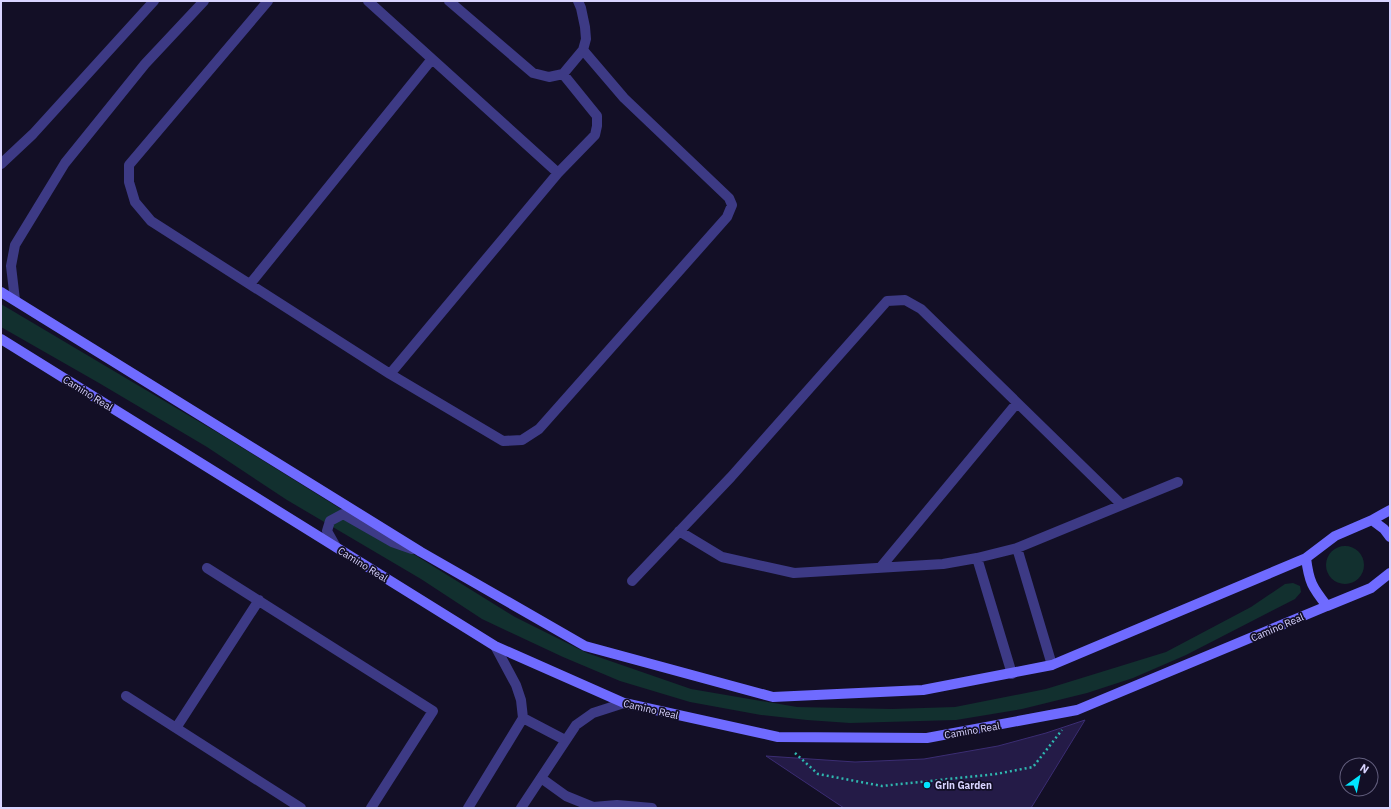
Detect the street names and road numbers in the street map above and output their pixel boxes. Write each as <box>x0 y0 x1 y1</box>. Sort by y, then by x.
street label: Camino Real <box>60 373 115 414</box>
street label: Camino Real <box>335 544 390 585</box>
street label: Camino Real <box>1249 610 1306 644</box>
street label: Camino Real <box>622 697 680 722</box>
street label: Camino Real <box>943 719 1001 742</box>

